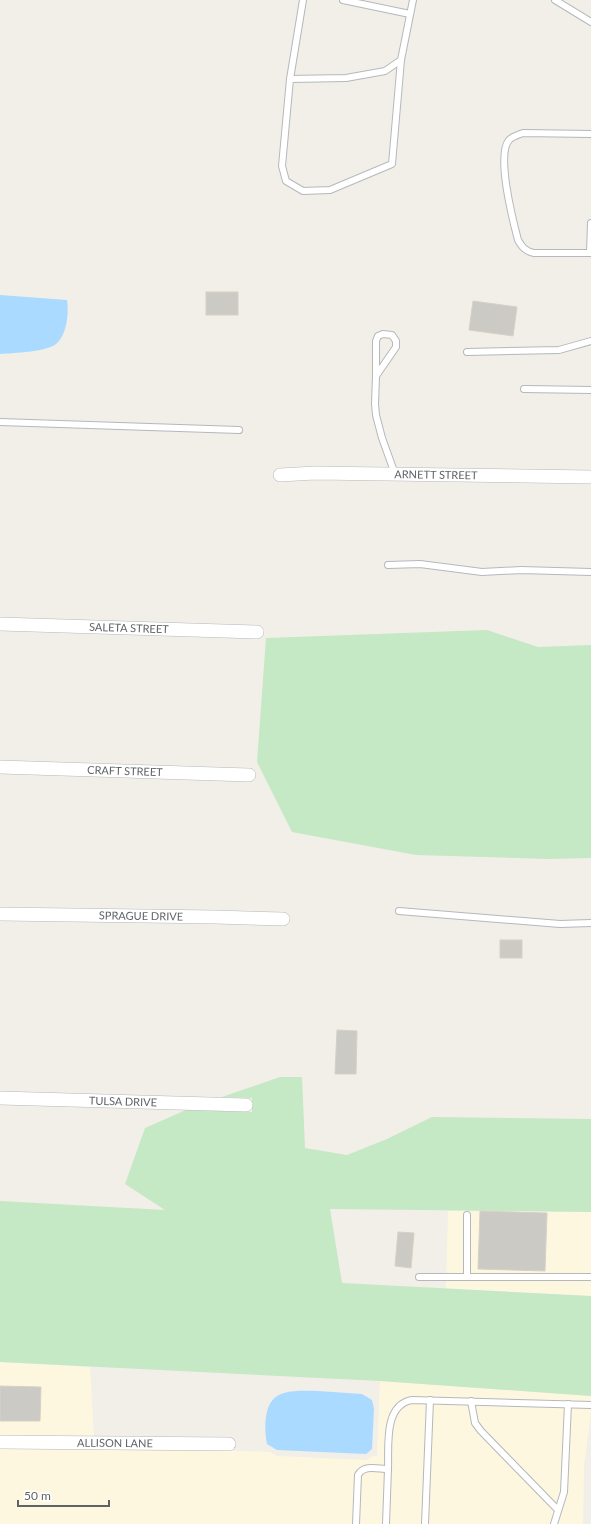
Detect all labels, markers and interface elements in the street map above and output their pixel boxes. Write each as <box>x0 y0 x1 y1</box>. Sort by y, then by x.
street label: ARNETT STREET <box>394 467 478 481</box>
street label: SALETA STREET <box>89 620 169 635</box>
street label: CRAFT STREET <box>87 763 163 778</box>
street label: SPRAGUE DRIVE <box>99 908 183 923</box>
street label: TULSA DRIVE <box>89 1094 157 1108</box>
street label: ALLISON LANE <box>77 1436 153 1449</box>
scale bar <box>18 1482 109 1508</box>
text: 50 m <box>24 1488 51 1503</box>

